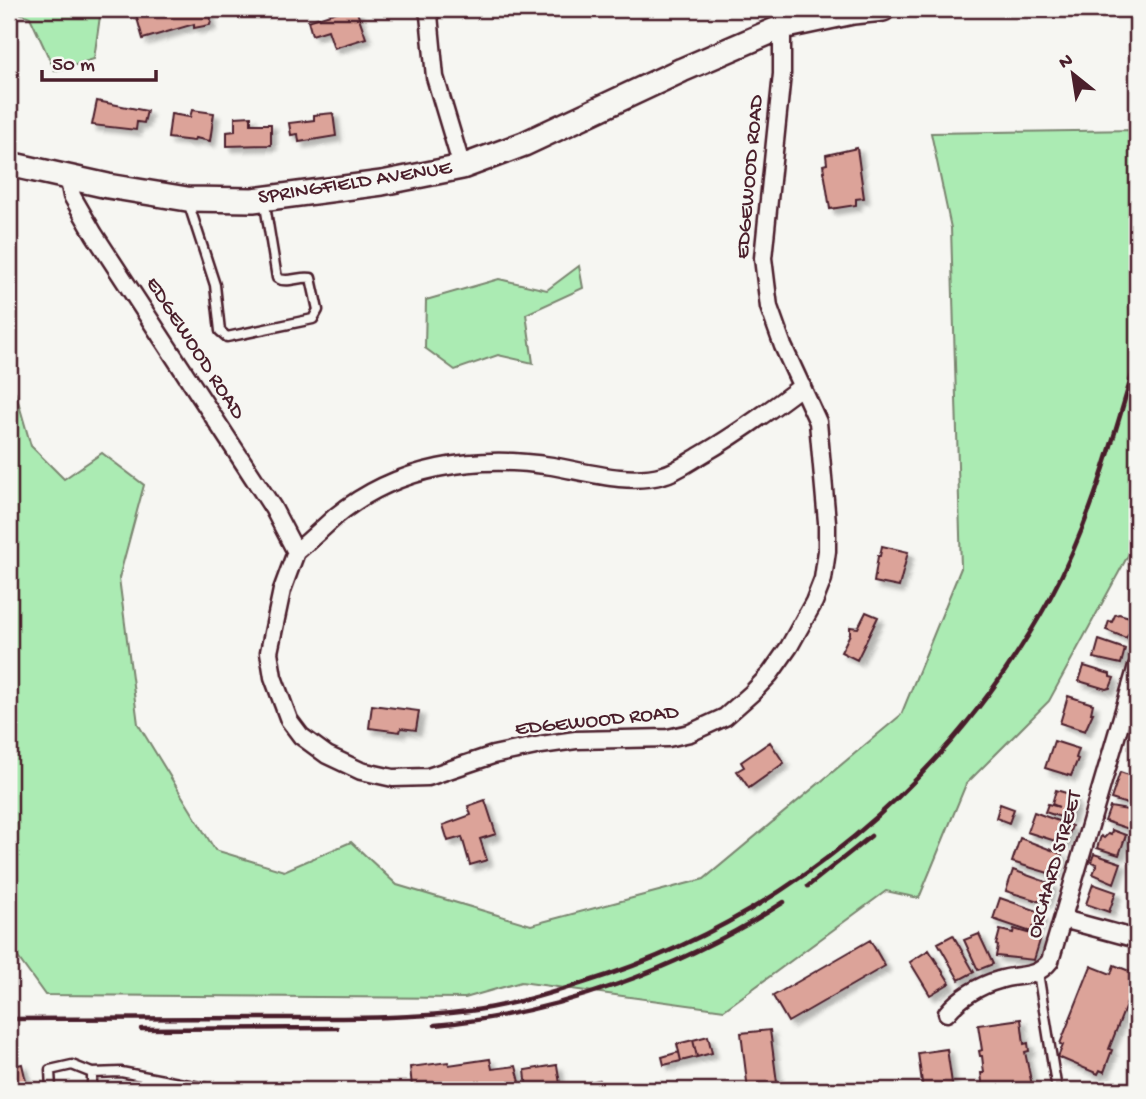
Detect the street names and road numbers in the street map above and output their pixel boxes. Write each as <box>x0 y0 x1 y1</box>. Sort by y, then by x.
street label: EDGEWOOD ROAD <box>731 94 771 260</box>
street label: SPRINGFIELD AVENUE <box>256 156 454 212</box>
street label: EDGEWOOD ROAD <box>139 273 249 425</box>
street label: EDGEWOOD ROAD <box>514 701 680 743</box>
street label: ORCHARD STREET <box>1023 788 1089 942</box>

